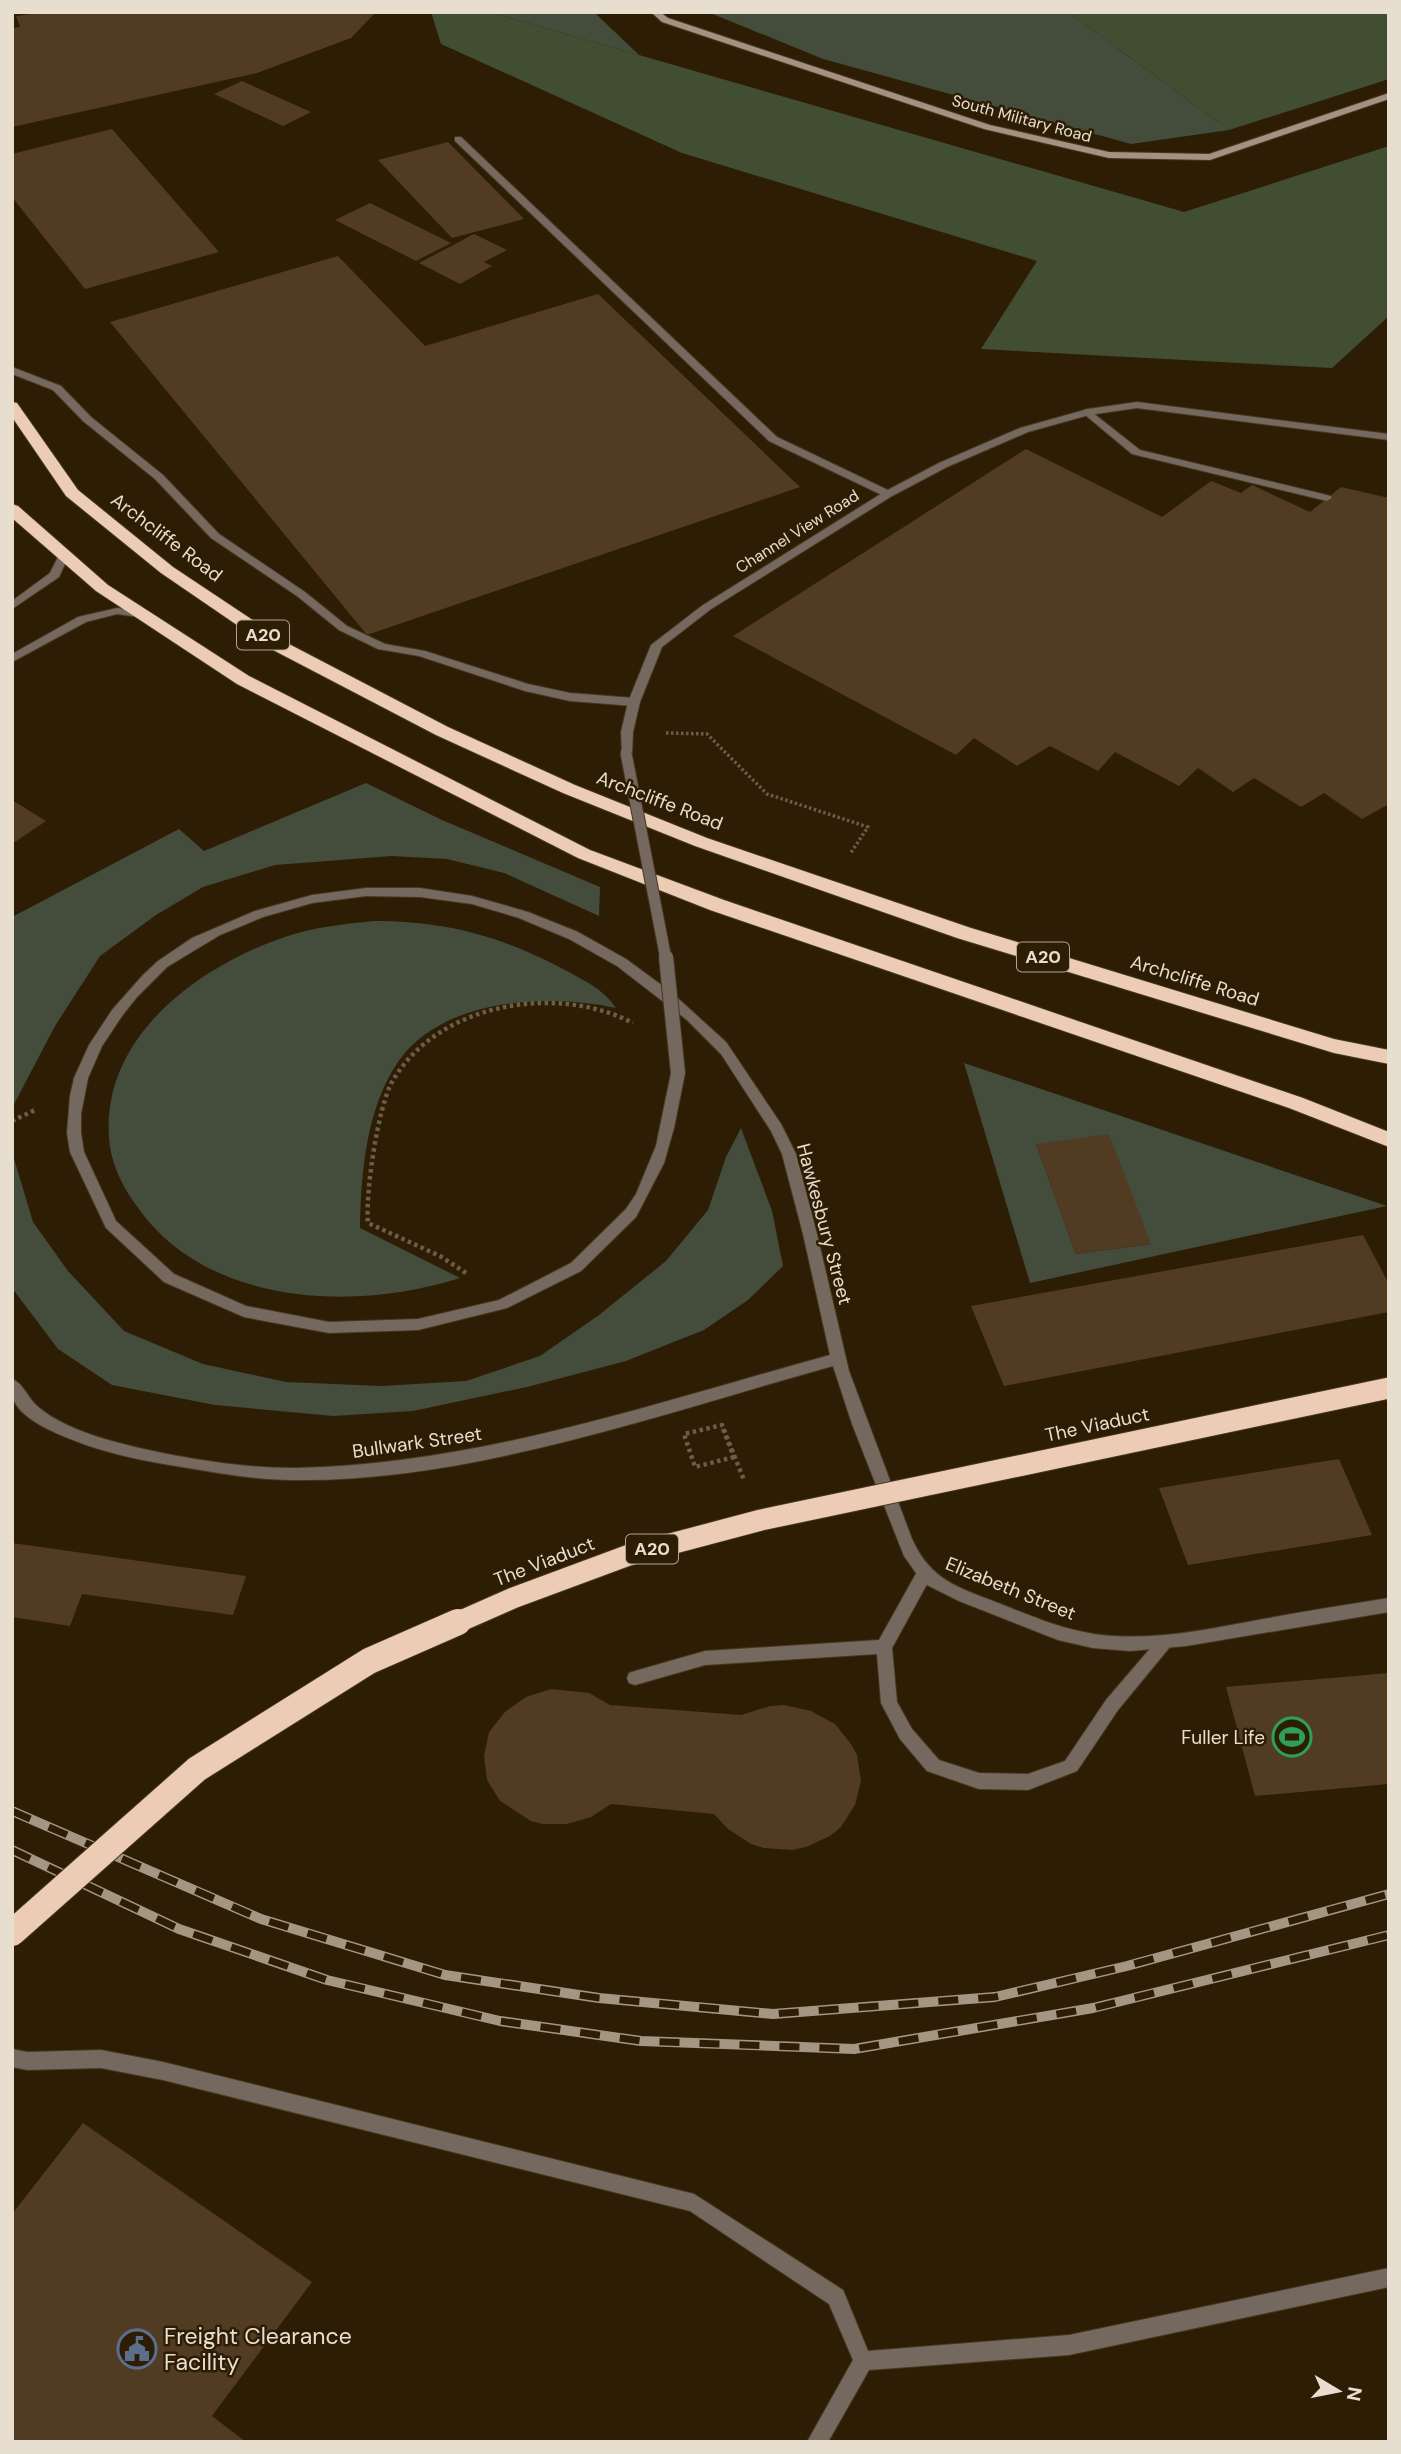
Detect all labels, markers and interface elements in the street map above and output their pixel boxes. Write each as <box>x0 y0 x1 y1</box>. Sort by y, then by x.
street label: South Military Road <box>950 90 1094 147</box>
street label: Channel View Road <box>732 485 863 578</box>
street label: Archcliffe Road <box>106 487 227 588</box>
road number: A20 <box>237 620 289 650</box>
street label: Archcliffe Road <box>593 765 727 836</box>
road number: A20 <box>1017 942 1069 972</box>
street label: Archcliffe Road <box>1127 949 1262 1012</box>
street label: Hawkesbury Street <box>791 1141 858 1308</box>
street label: The Viaduct <box>1043 1401 1151 1448</box>
street label: Bullwark Street <box>351 1421 484 1464</box>
street label: The Viaduct <box>490 1531 598 1592</box>
road number: A20 <box>626 1534 678 1564</box>
street label: Elizabeth Street <box>942 1551 1080 1626</box>
sports icon: Fuller Life <box>1271 1716 1313 1758</box>
place label: Fuller Life <box>1181 1725 1265 1750</box>
place label: Freight Clearance Facility <box>164 2321 352 2377</box>
public building icon: Freight Clearance Facility <box>116 2328 158 2370</box>
north arrow <box>1303 2356 1373 2426</box>
text: N <box>1341 2385 1368 2403</box>

